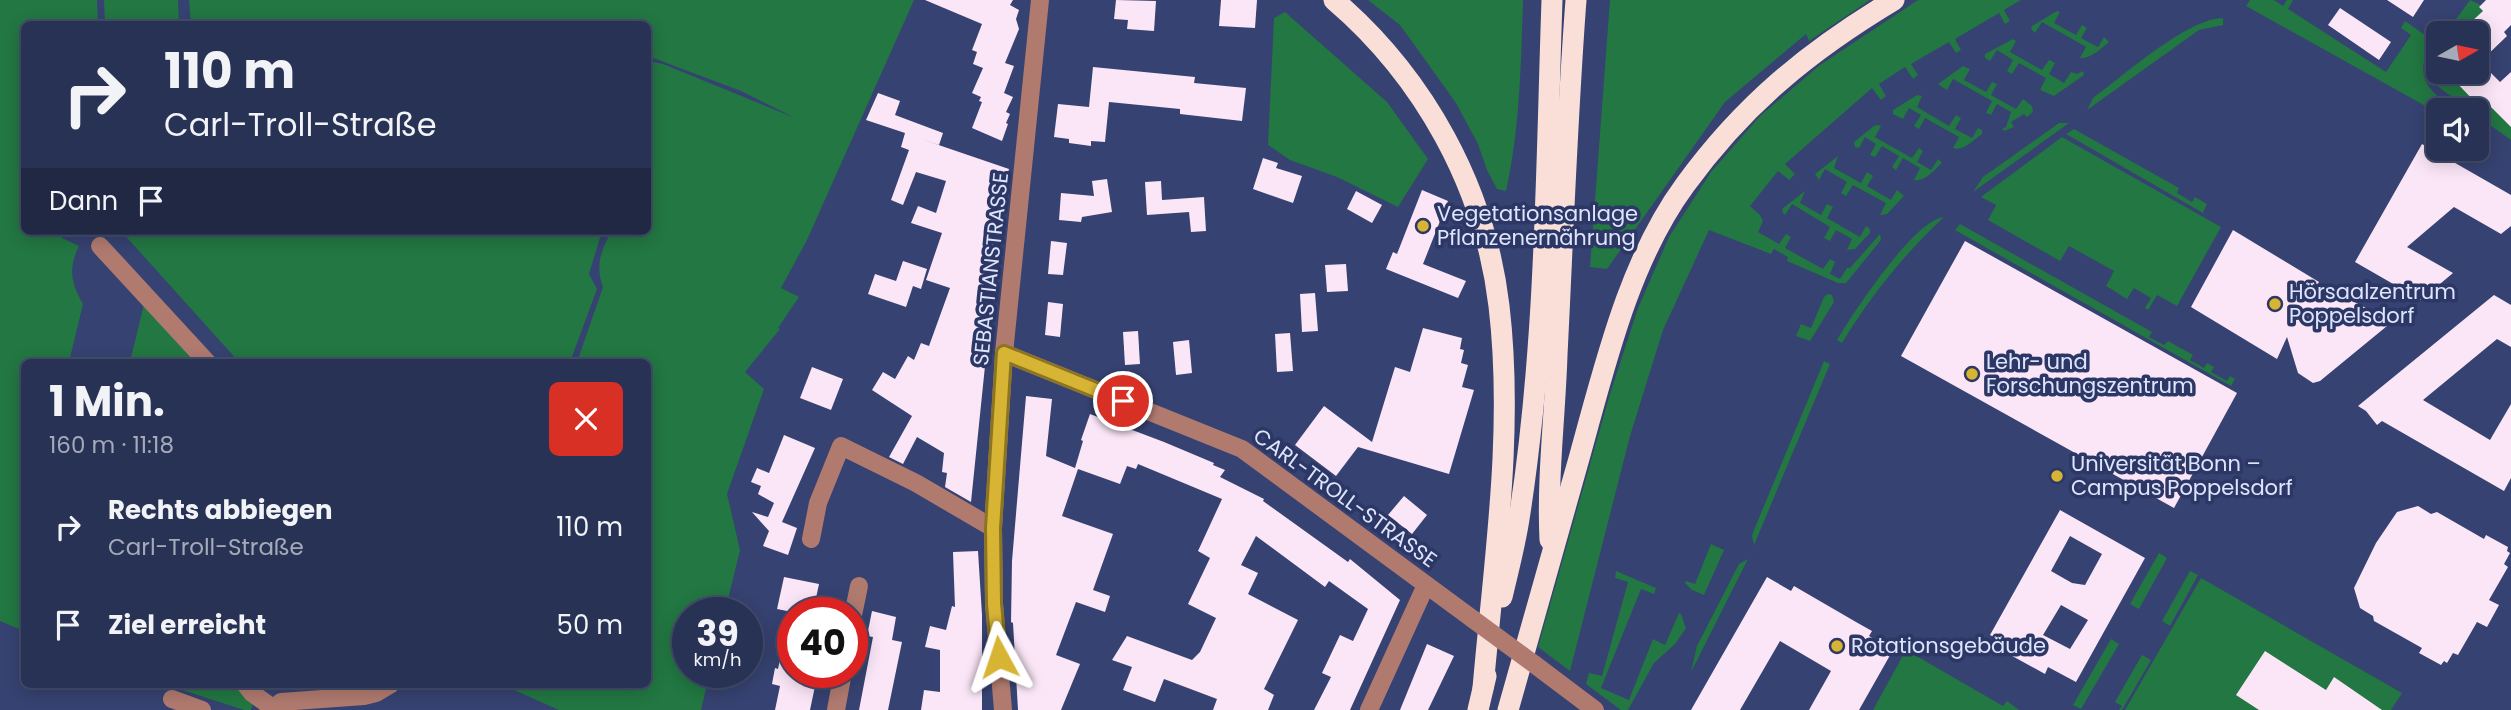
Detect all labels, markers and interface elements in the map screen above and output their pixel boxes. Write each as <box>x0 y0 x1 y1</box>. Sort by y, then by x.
north arrow <box>2426 21 2488 84</box>
map controls <box>2426 21 2489 161</box>
text: 110 m <box>164 37 295 105</box>
icon: right <box>49 49 140 140</box>
button: sound <box>2426 98 2489 161</box>
text: Carl-Troll-Straße <box>164 102 437 147</box>
street label: SEBASTIANSTRASSE <box>966 171 1015 367</box>
icon: arrive <box>132 182 170 220</box>
text: Dann <box>49 183 118 219</box>
place label: Vegetationsanlage Pflanzenernährung <box>1437 199 1638 252</box>
marker: Vegetationsanlage Pflanzenernährung <box>1415 218 1431 234</box>
place label: Hörsaalzentrum Poppelsdorf <box>2289 277 2456 330</box>
marker: Hörsaalzentrum Poppelsdorf <box>2267 296 2283 312</box>
place label: Lehr- und Forschungszentrum <box>1986 347 2194 400</box>
marker: Lehr- und Forschungszentrum <box>1964 366 1980 382</box>
pin <box>1093 371 1153 431</box>
text: 1 Min. <box>49 372 165 431</box>
button: close <box>549 382 623 456</box>
icon: arrive <box>1104 382 1142 420</box>
street label: CARL-TROLL-STRASSE <box>1248 421 1443 574</box>
text: 160 m · 11:18 <box>49 429 174 461</box>
place label: Universität Bonn – Campus Poppelsdorf <box>2071 449 2293 502</box>
marker: Universität Bonn – Campus Poppelsdorf <box>2049 468 2065 484</box>
text: Rechts abbiegen <box>108 492 333 528</box>
icon: right <box>49 508 87 546</box>
text: 110 m <box>556 509 623 545</box>
text: Carl-Troll-Straße <box>108 531 304 563</box>
speed limit sign: 40 <box>777 597 868 688</box>
icon: arrive <box>49 606 87 644</box>
text: Ziel erreicht <box>108 607 266 643</box>
text: 50 m <box>557 607 623 643</box>
text: 39 <box>696 609 739 658</box>
position arrow <box>962 620 1036 694</box>
place label: Rotationsgebäude <box>1851 631 2046 660</box>
marker: Rotationsgebäude <box>1829 638 1845 654</box>
text: km/h <box>694 647 741 672</box>

